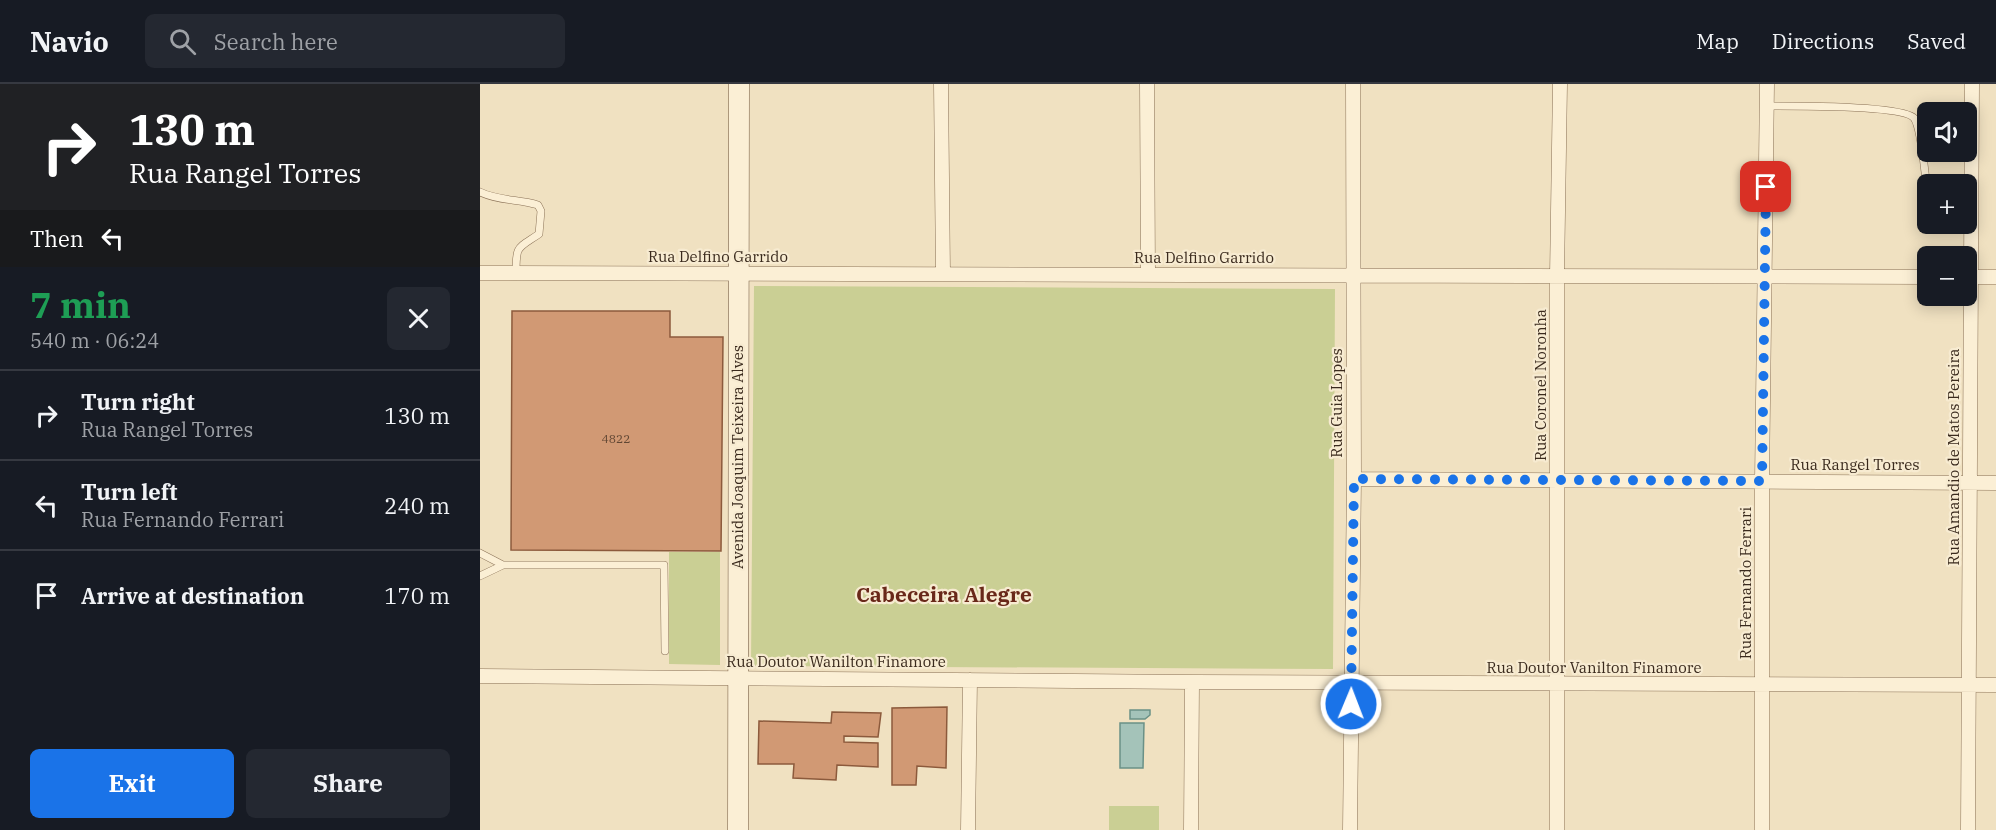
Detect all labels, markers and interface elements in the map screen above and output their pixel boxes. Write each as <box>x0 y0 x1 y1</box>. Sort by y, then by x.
search box <box>145 14 565 68</box>
text: Navio <box>30 23 109 60</box>
icon: search <box>166 25 199 58</box>
text: Search here <box>214 27 338 56</box>
text: Map <box>1696 27 1739 55</box>
text: Directions <box>1772 27 1874 55</box>
text: Saved <box>1907 27 1966 55</box>
text: 130 m <box>129 102 255 157</box>
map controls <box>1917 102 1977 306</box>
button: sound <box>1917 102 1977 162</box>
icon: right <box>30 108 108 186</box>
text: Rua Rangel Torres <box>129 155 361 190</box>
pin <box>1740 161 1791 212</box>
icon: arrive <box>1749 170 1782 203</box>
button: + <box>1917 174 1977 234</box>
icon: left <box>96 222 129 255</box>
text: Then <box>30 224 84 253</box>
button: − <box>1917 246 1977 306</box>
street label: Rua Delfino Garrido <box>648 247 788 266</box>
street label: Rua Delfino Garrido <box>1134 248 1274 267</box>
text: 7 min <box>30 281 131 328</box>
button: close <box>387 287 450 350</box>
street label: Rua Coronel Noronha <box>1531 309 1550 461</box>
text: 540 m · 06:24 <box>30 327 159 354</box>
street label: Avenida Joaquim Teixeira Alves <box>728 345 747 569</box>
street label: Rua Guia Lopes <box>1327 348 1346 458</box>
street label: Rua Amandio de Matos Pereira <box>1944 349 1963 565</box>
text: Turn right <box>81 387 195 416</box>
icon: right <box>30 399 63 432</box>
text: 130 m <box>384 401 450 430</box>
text: Rua Rangel Torres <box>81 416 253 443</box>
house number: 4822 <box>602 431 630 446</box>
street label: Rua Rangel Torres <box>1790 455 1920 474</box>
text: Turn left <box>81 477 177 506</box>
icon: left <box>30 489 63 522</box>
text: 240 m <box>384 491 450 520</box>
text: Rua Fernando Ferrari <box>81 506 284 533</box>
street label: Rua Fernando Ferrari <box>1736 506 1755 659</box>
icon: arrive <box>30 579 63 612</box>
district label: Cabeceira Alegre <box>856 580 1032 608</box>
text: Arrive at destination <box>81 581 304 610</box>
text: 170 m <box>384 581 450 610</box>
street label: Rua Doutor Wanilton Finamore <box>726 652 946 671</box>
street label: Rua Doutor Vanilton Finamore <box>1487 658 1701 677</box>
position arrow <box>1319 672 1383 736</box>
button: Exit <box>30 749 234 818</box>
button: Share <box>246 749 450 818</box>

